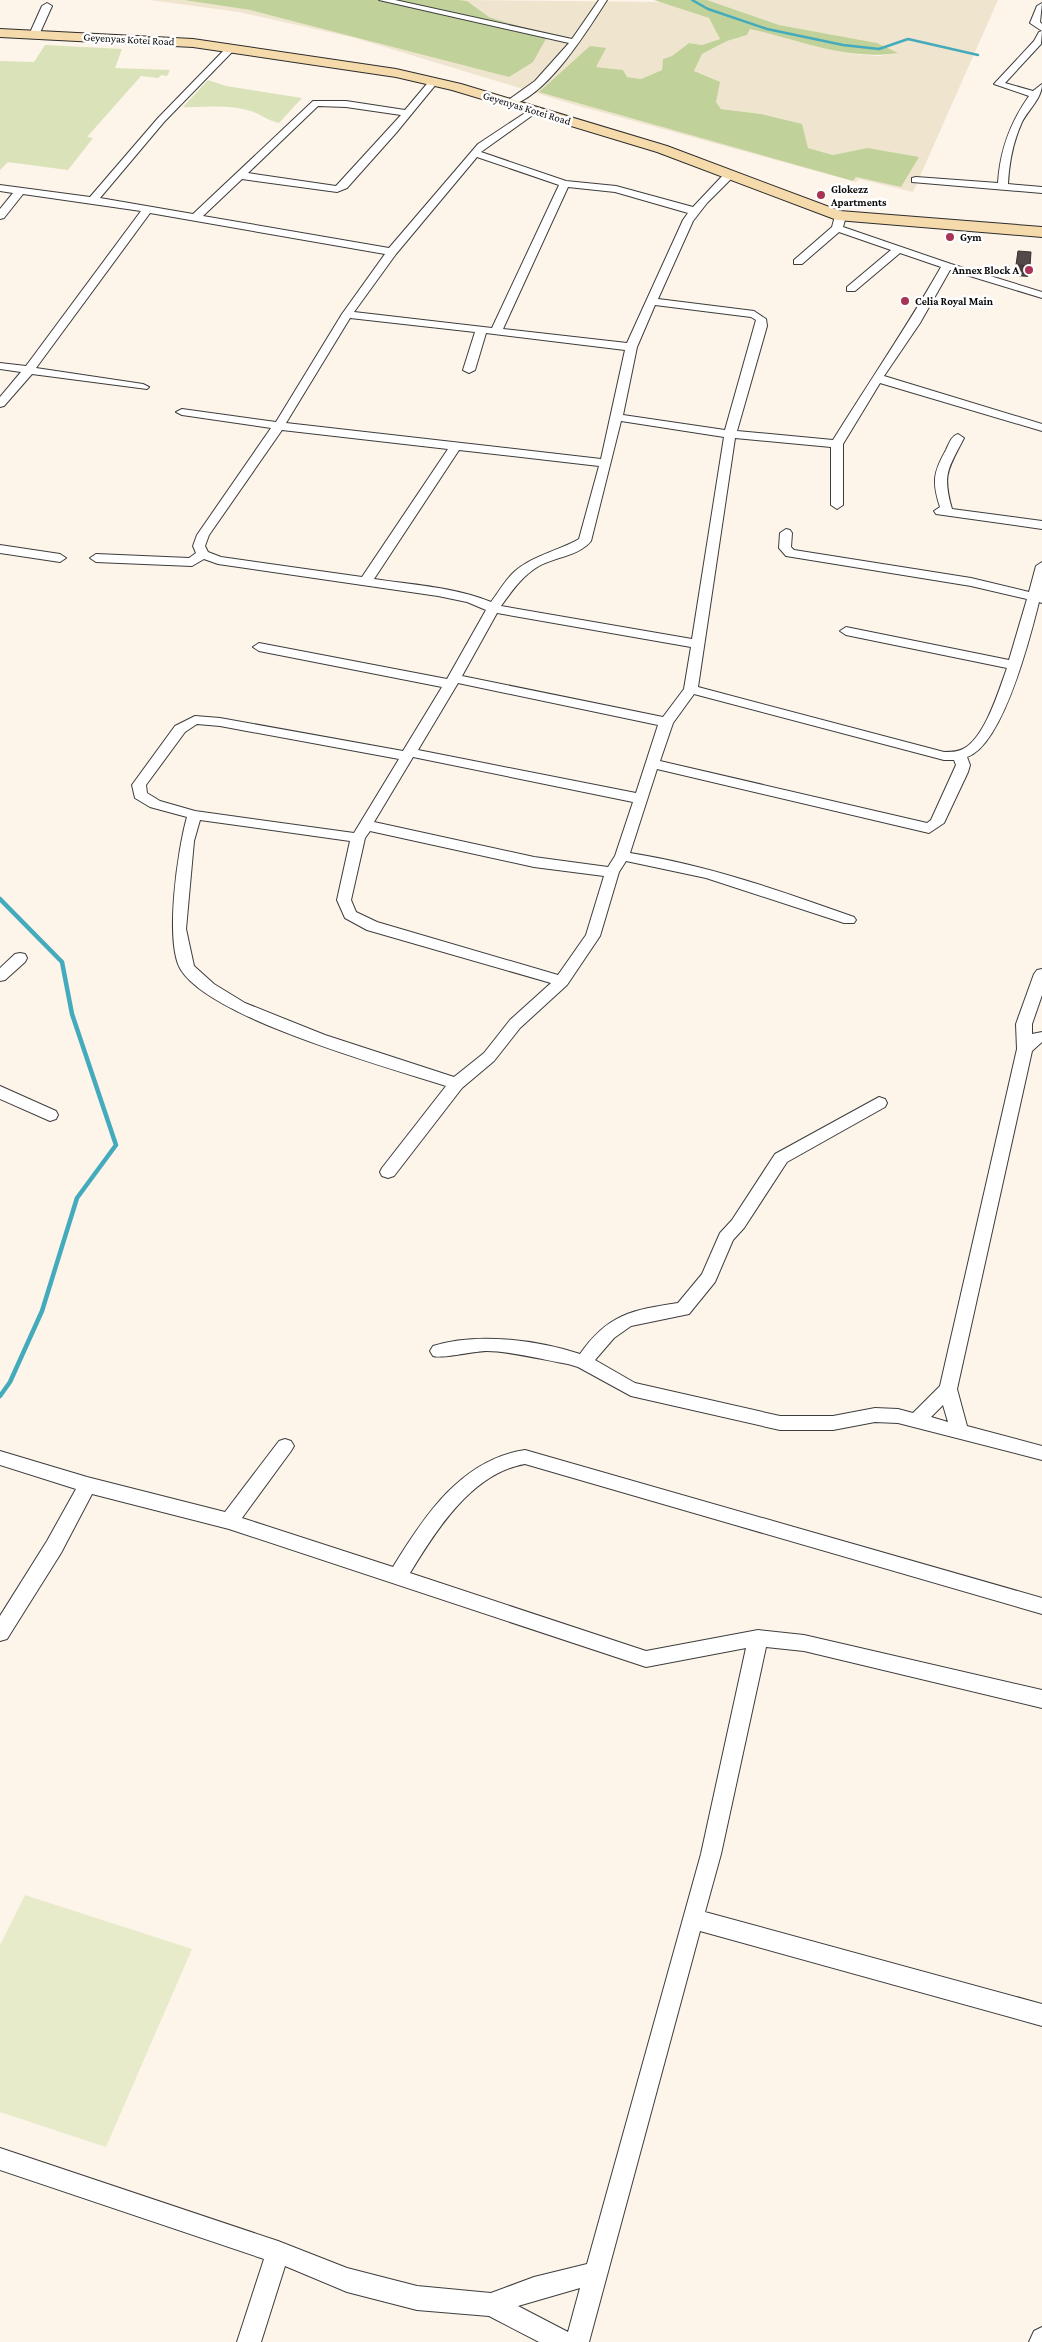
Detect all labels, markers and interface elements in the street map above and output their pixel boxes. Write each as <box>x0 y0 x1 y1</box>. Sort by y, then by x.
street label: Geyenyas Kotei Road <box>83 31 175 48</box>
street label: Geyenyas Kotei Road <box>481 89 573 128</box>
place label: Glokezz Apartments <box>830 183 887 208</box>
marker: Glokezz Apartments <box>815 189 827 201</box>
marker: Gym <box>944 231 956 243</box>
place label: Gym <box>960 231 982 243</box>
place label: Annex Block A <box>951 264 1019 276</box>
marker: Annex Block A <box>1023 264 1035 276</box>
marker: Celia Royal Main <box>899 295 911 307</box>
place label: Celia Royal Main <box>915 295 994 307</box>

